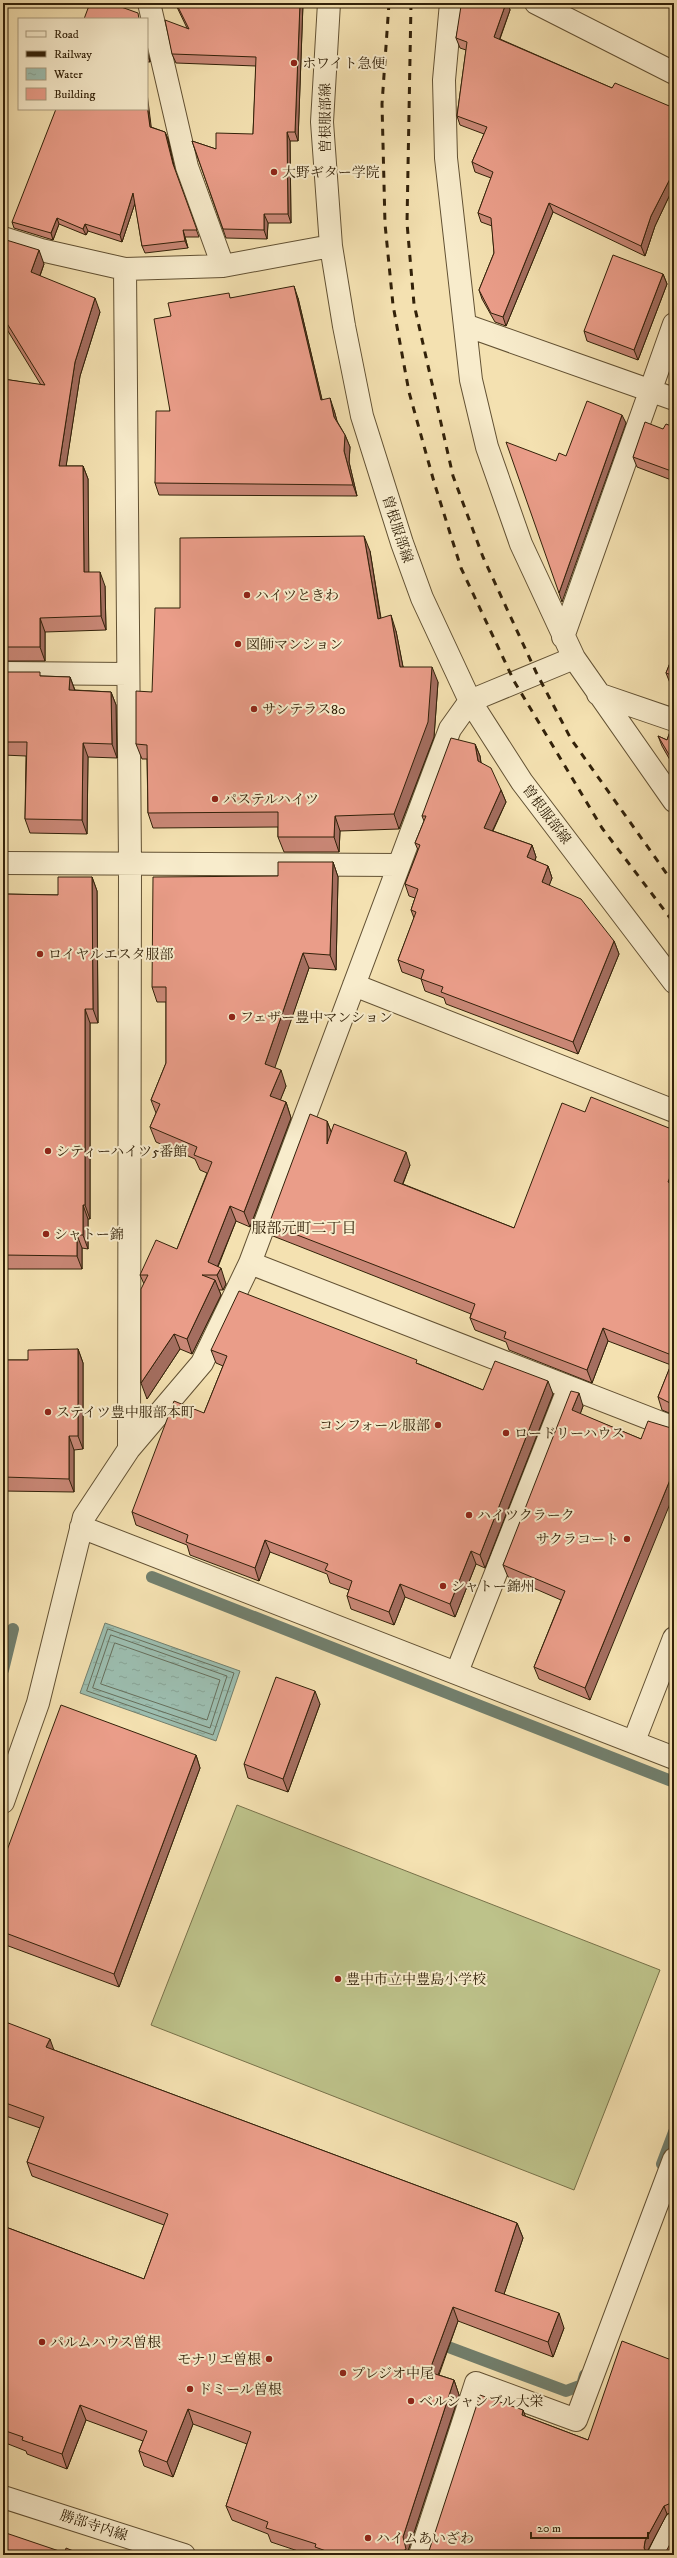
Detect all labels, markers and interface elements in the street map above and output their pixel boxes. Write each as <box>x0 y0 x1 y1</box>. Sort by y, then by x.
legend <box>18 18 148 110</box>
text: Road <box>54 27 79 42</box>
text: Railway <box>54 47 92 62</box>
place label: ホワイト急便 <box>302 55 386 73</box>
marker: ホワイト急便 <box>289 58 299 68</box>
text: Water <box>53 67 83 82</box>
street label: 曽根服部線 <box>317 83 335 153</box>
text: Building <box>54 87 95 102</box>
place label: 大野ギター学院 <box>282 164 380 182</box>
marker: 大野ギター学院 <box>269 167 279 177</box>
street label: 曽根服部線 <box>378 493 416 565</box>
place label: ハイツときわ <box>255 587 339 605</box>
marker: ハイツときわ <box>242 590 252 600</box>
place label: 図師マンション <box>246 636 343 654</box>
marker: 図師マンション <box>233 639 243 649</box>
place label: サンテラス80 <box>262 701 345 719</box>
marker: サンテラス80 <box>249 704 259 714</box>
street label: 曽根服部線 <box>518 781 574 848</box>
place label: パステルハイツ <box>223 791 319 809</box>
marker: パステルハイツ <box>210 794 220 804</box>
place label: ロイヤルエスタ服部 <box>48 946 173 964</box>
marker: ロイヤルエスタ服部 <box>35 949 45 959</box>
place label: フェザー豊中マンション <box>240 1009 393 1027</box>
marker: フェザー豊中マンション <box>227 1012 237 1022</box>
place label: シティーハイツ5番館 <box>56 1143 187 1161</box>
marker: シティーハイツ5番館 <box>43 1146 53 1156</box>
district label: 服部元町二丁目 <box>251 1219 357 1238</box>
place label: シャトー錦 <box>54 1226 124 1244</box>
marker: シャトー錦 <box>41 1229 51 1239</box>
place label: ステイツ豊中服部本町 <box>56 1404 195 1422</box>
marker: ステイツ豊中服部本町 <box>43 1407 53 1417</box>
place label: コンフォール服部 <box>319 1417 430 1435</box>
marker: コンフォール服部 <box>433 1420 443 1430</box>
place label: ロードリーハウス <box>514 1425 625 1443</box>
marker: ロードリーハウス <box>501 1428 511 1438</box>
place label: ハイツクラーク <box>477 1507 575 1525</box>
marker: ハイツクラーク <box>464 1510 474 1520</box>
place label: サクラコート <box>536 1531 619 1549</box>
marker: サクラコート <box>622 1534 632 1544</box>
place label: シャトー錦州 <box>451 1578 535 1596</box>
marker: シャトー錦州 <box>438 1581 448 1591</box>
place label: 豊中市立中豊島小学校 <box>346 1971 486 1989</box>
marker: 豊中市立中豊島小学校 <box>333 1974 343 1984</box>
place label: パルムハウス曽根 <box>50 2334 161 2352</box>
marker: パルムハウス曽根 <box>37 2337 47 2347</box>
place label: モナリエ曽根 <box>177 2351 261 2369</box>
marker: モナリエ曽根 <box>264 2354 274 2364</box>
place label: プレジオ中尾 <box>351 2365 434 2383</box>
marker: プレジオ中尾 <box>338 2368 348 2378</box>
place label: ドミール曽根 <box>198 2381 282 2399</box>
marker: ドミール曽根 <box>185 2384 195 2394</box>
place label: ベルシャンブル大栄 <box>419 2393 544 2411</box>
marker: ベルシャンブル大栄 <box>406 2396 416 2406</box>
street label: 勝部寺内線 <box>58 2507 130 2545</box>
scale bar <box>531 2514 648 2540</box>
text: 20 m <box>537 2521 561 2536</box>
place label: ハイムあいざわ <box>376 2530 474 2548</box>
marker: ハイムあいざわ <box>363 2533 373 2543</box>

